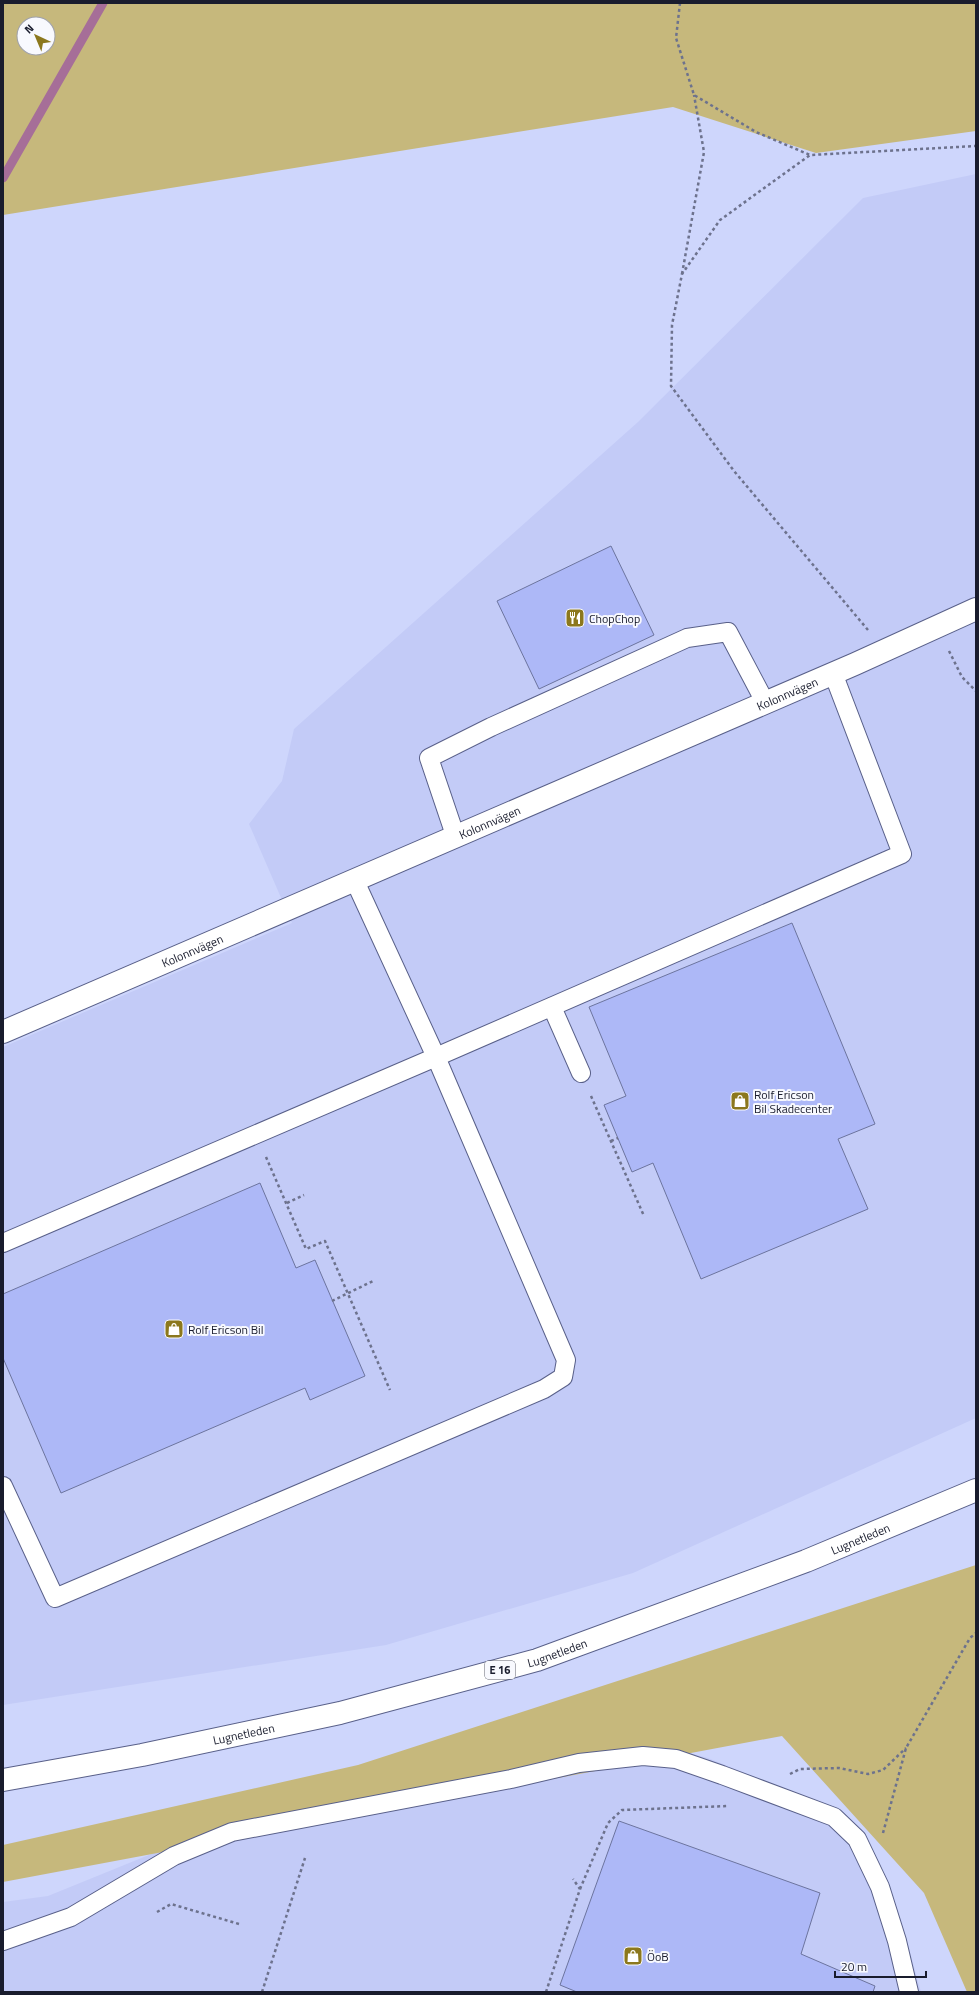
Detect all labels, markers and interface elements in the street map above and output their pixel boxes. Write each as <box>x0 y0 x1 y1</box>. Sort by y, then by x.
north arrow <box>16 16 56 56</box>
text: N <box>21 20 37 37</box>
restaurant icon: ChopChop <box>564 607 586 629</box>
place label: ChopChop <box>589 609 640 628</box>
street label: Kolonnvägen <box>753 672 821 715</box>
street label: Kolonnvägen <box>456 800 523 844</box>
street label: Kolonnvägen <box>158 929 226 972</box>
place label: Rolf Ericson Bil Skadecenter <box>754 1085 832 1118</box>
shop icon: Rolf Ericson Bil Skadecenter <box>729 1090 751 1112</box>
shop icon: Rolf Ericson Bil <box>163 1318 185 1340</box>
place label: Rolf Ericson Bil <box>188 1320 263 1339</box>
street label: Lugnetleden <box>828 1518 893 1559</box>
street label: Lugnetleden <box>525 1633 590 1672</box>
road number: E 16 <box>485 1661 515 1679</box>
street label: Lugnetleden <box>211 1718 276 1749</box>
shop icon: ÖoB <box>622 1945 644 1967</box>
place label: ÖoB <box>647 1947 669 1966</box>
scale bar <box>835 1953 926 1979</box>
text: 20 m <box>841 1957 867 1976</box>

